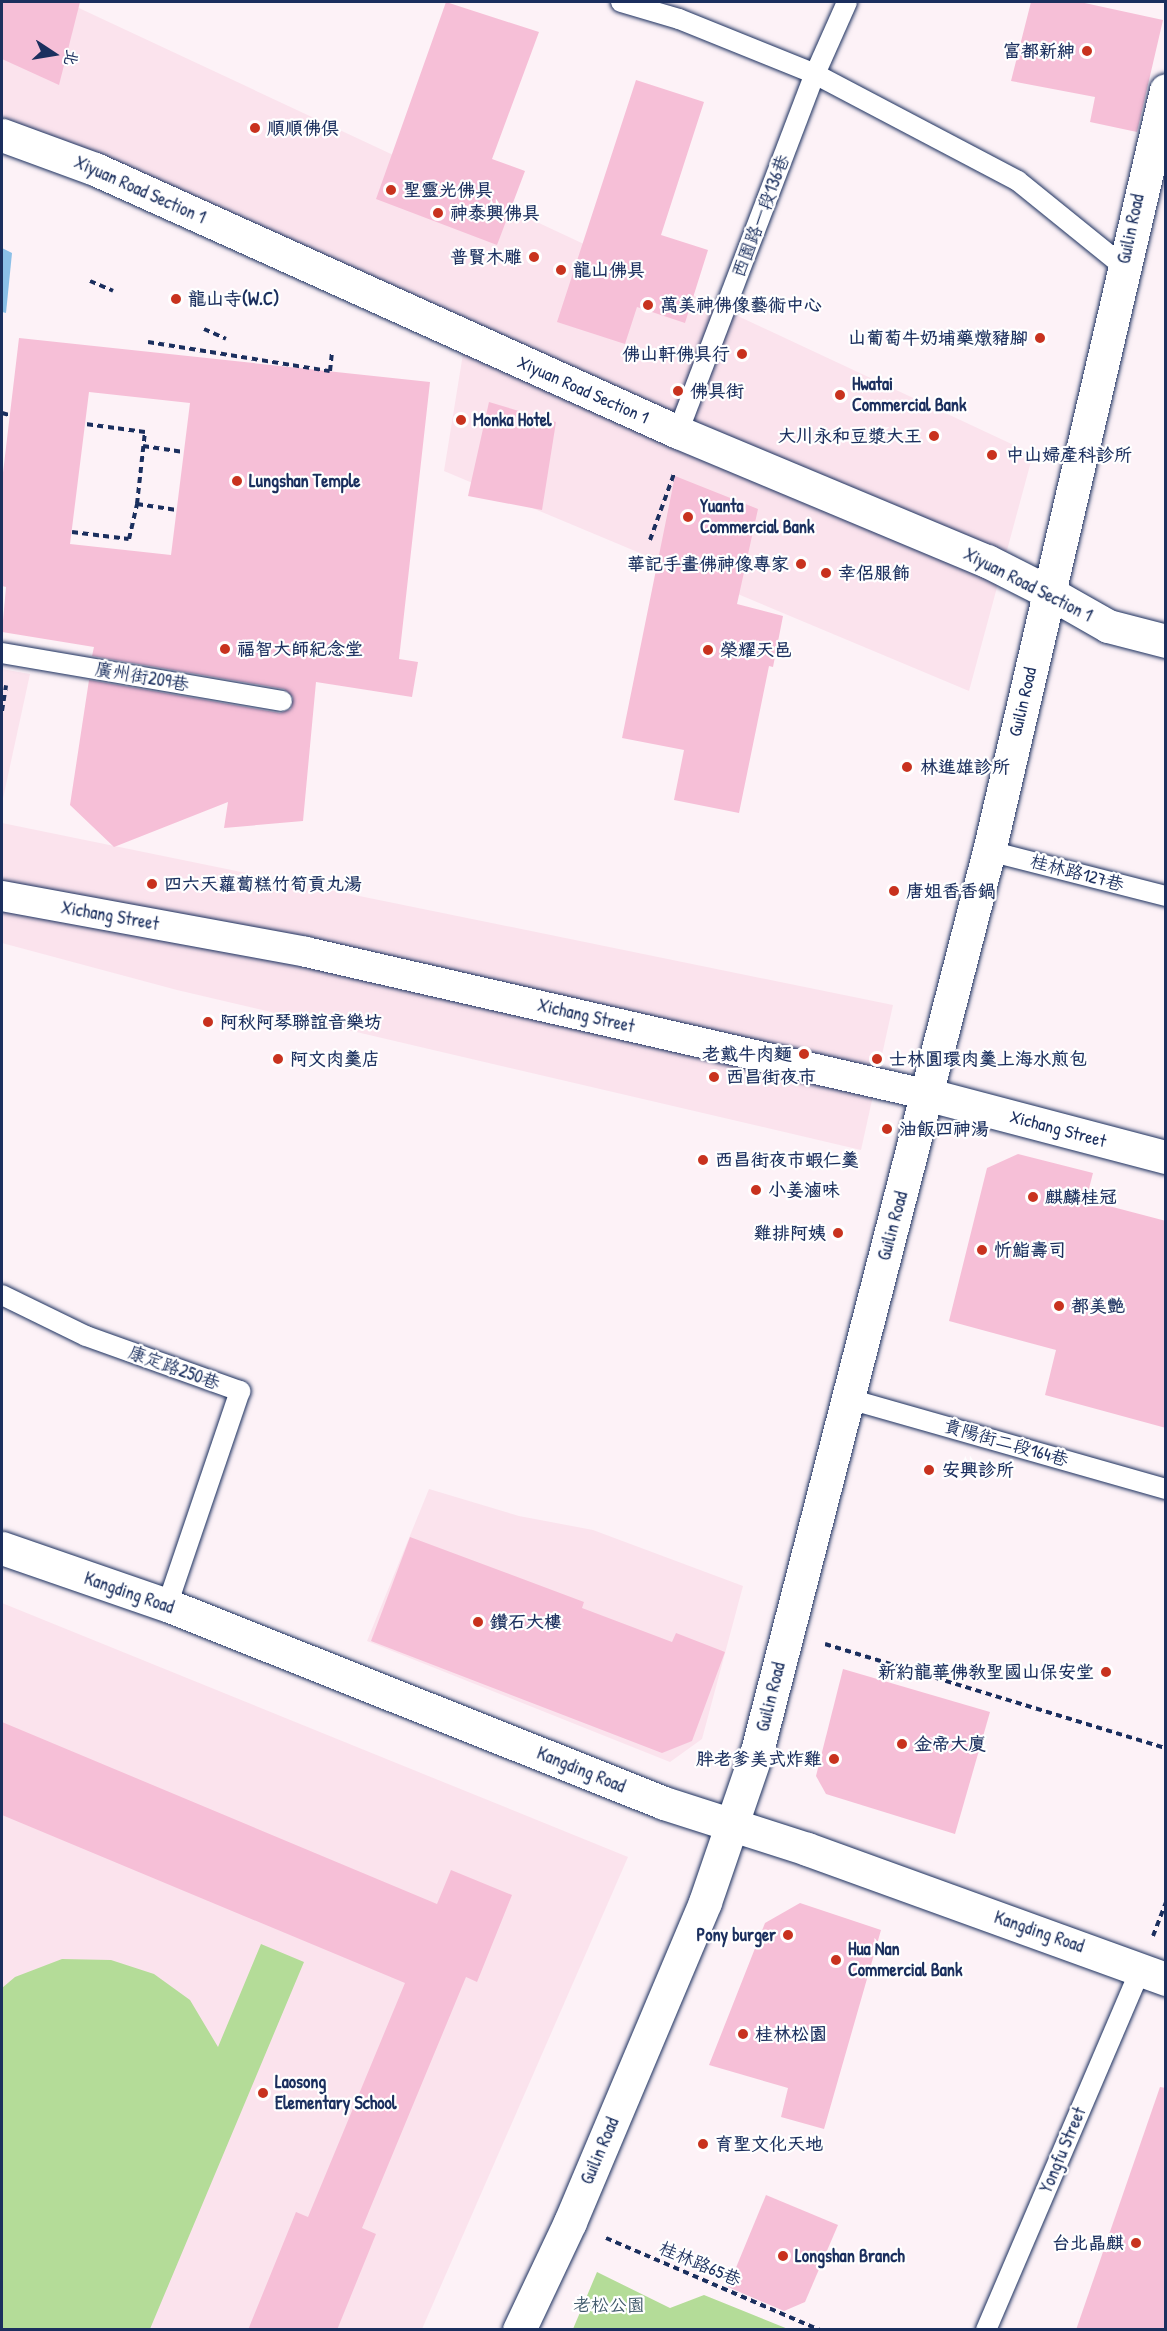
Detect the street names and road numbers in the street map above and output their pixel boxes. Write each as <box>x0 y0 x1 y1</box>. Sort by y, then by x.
street label: Xiyuan Road Section 1 <box>71 151 209 229</box>
street label: 西園路一段136巷 <box>728 152 794 280</box>
street label: Guilin Road <box>1113 192 1149 266</box>
street label: Xiyuan Road Section 1 <box>514 351 652 429</box>
street label: Xiyuan Road Section 1 <box>960 543 1096 627</box>
street label: 廣州街209巷 <box>93 658 191 696</box>
street label: Guilin Road <box>1005 665 1041 739</box>
street label: 桂林路127巷 <box>1028 850 1126 896</box>
street label: Xichang Street <box>60 897 160 935</box>
street label: Xichang Street <box>536 994 636 1038</box>
street label: Xichang Street <box>1008 1106 1108 1152</box>
street label: Guilin Road <box>873 1189 913 1263</box>
street label: 康定路250巷 <box>125 1341 223 1395</box>
street label: 貴陽街二段164巷 <box>941 1415 1071 1471</box>
street label: Kangding Road <box>81 1568 177 1618</box>
street label: Guilin Road <box>752 1660 790 1734</box>
street label: Kangding Road <box>534 1742 628 1798</box>
street label: Kangding Road <box>991 1907 1087 1957</box>
street label: Yongfu Street <box>1035 2104 1091 2196</box>
street label: Guilin Road <box>576 2114 624 2188</box>
street label: 桂林路65巷 <box>656 2237 744 2291</box>

